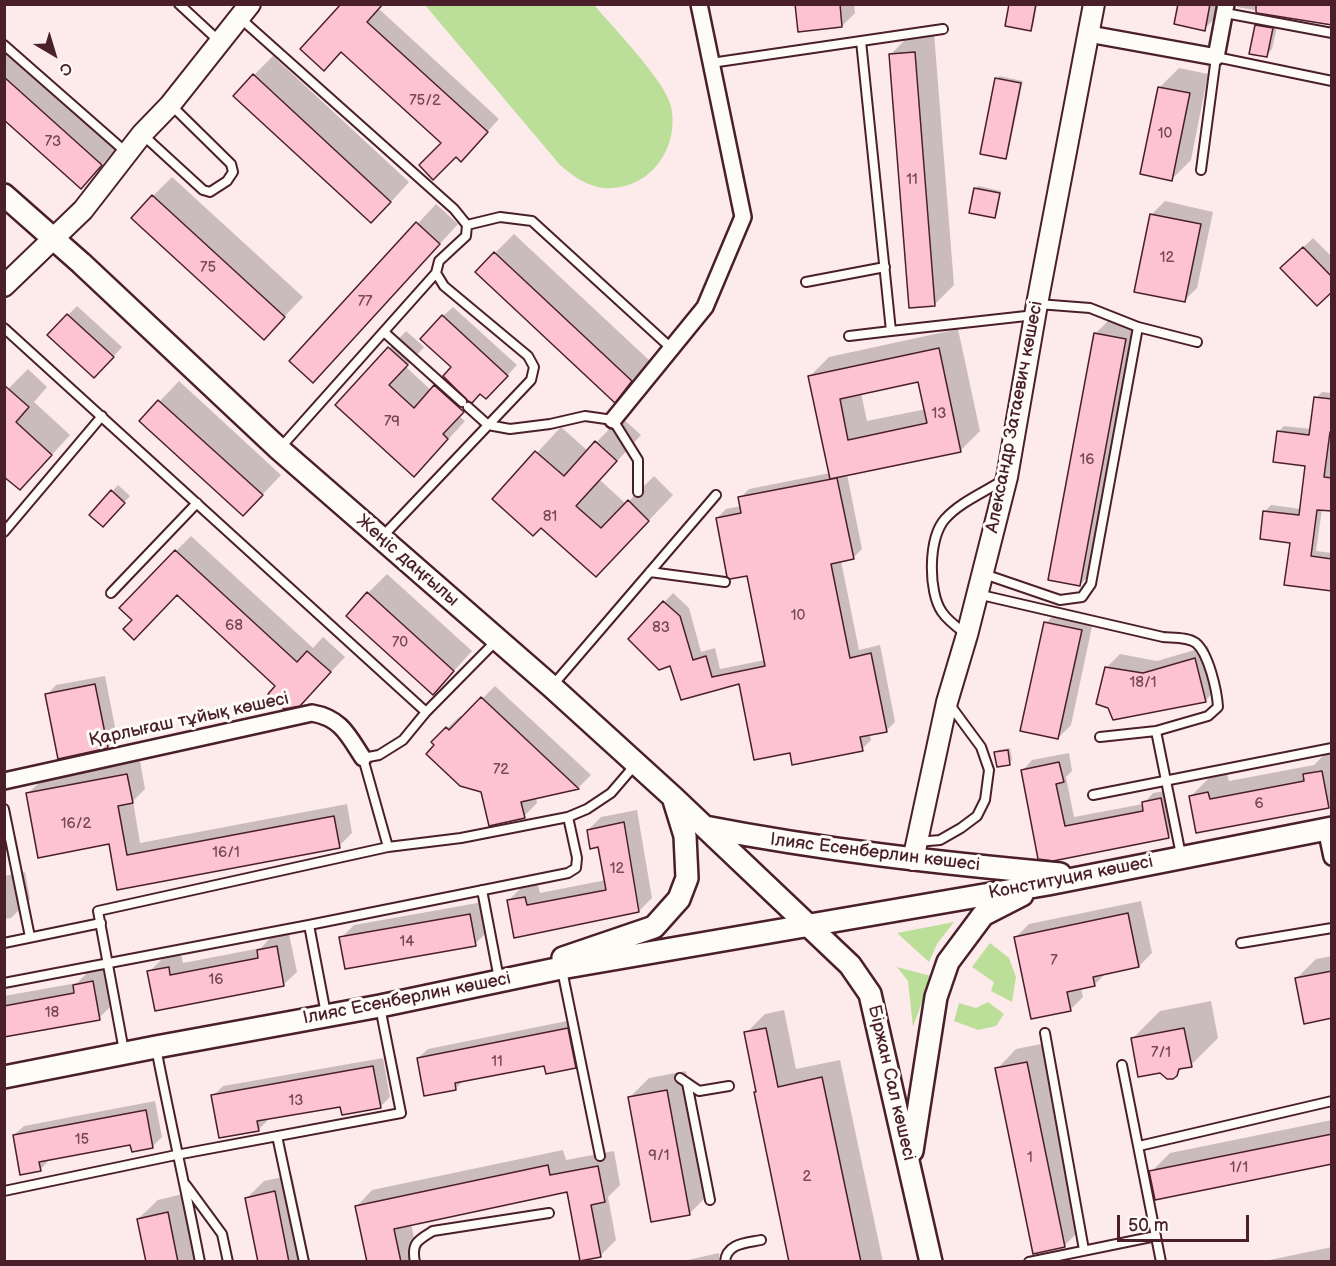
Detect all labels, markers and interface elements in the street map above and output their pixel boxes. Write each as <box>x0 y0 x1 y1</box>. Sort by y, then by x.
north arrow <box>24 24 84 84</box>
text: С <box>55 58 76 79</box>
house number: 75/2 <box>409 92 441 110</box>
house number: 10 <box>1158 125 1172 143</box>
house number: 73 <box>45 133 61 151</box>
house number: 11 <box>906 171 918 189</box>
house number: 12 <box>1160 249 1174 267</box>
house number: 75 <box>200 259 216 277</box>
house number: 77 <box>358 293 372 311</box>
street label: Александр Затаевич көшесі <box>982 299 1048 535</box>
house number: 13 <box>931 405 947 423</box>
house number: 79 <box>384 413 400 431</box>
house number: 16 <box>1080 451 1094 469</box>
house number: 81 <box>543 508 557 526</box>
street label: Жеңіс даңғылы <box>351 511 463 611</box>
house number: 10 <box>791 607 805 625</box>
house number: 68 <box>225 617 243 635</box>
house number: 83 <box>652 619 670 637</box>
house number: 70 <box>392 634 408 652</box>
house number: 18/1 <box>1129 674 1157 692</box>
street label: Қарлығаш тұйық көшесі <box>87 688 291 752</box>
house number: 72 <box>493 761 509 779</box>
house number: 6 <box>1254 795 1264 813</box>
house number: 16/2 <box>61 815 91 833</box>
street label: Ілияс Есенберлин көшесі <box>769 829 981 877</box>
house number: 16/1 <box>212 844 240 862</box>
street label: Конституция көшесі <box>987 851 1155 905</box>
house number: 12 <box>610 860 624 878</box>
house number: 14 <box>400 933 414 951</box>
house number: 7 <box>1050 952 1058 970</box>
street label: Ілияс Есенберлин көшесі <box>301 968 513 1030</box>
house number: 16 <box>209 971 223 989</box>
street label: Біржан Сал көшесі <box>863 1003 919 1163</box>
house number: 18 <box>45 1004 59 1022</box>
house number: 7/1 <box>1151 1044 1171 1062</box>
house number: 11 <box>491 1053 503 1071</box>
house number: 13 <box>288 1092 304 1110</box>
house number: 15 <box>75 1131 89 1149</box>
house number: 9/1 <box>648 1147 670 1165</box>
house number: 1 <box>1027 1149 1033 1167</box>
house number: 1/1 <box>1230 1159 1248 1177</box>
house number: 2 <box>803 1168 811 1186</box>
scale bar <box>1120 1203 1252 1241</box>
text: 50 m <box>1128 1215 1169 1236</box>

